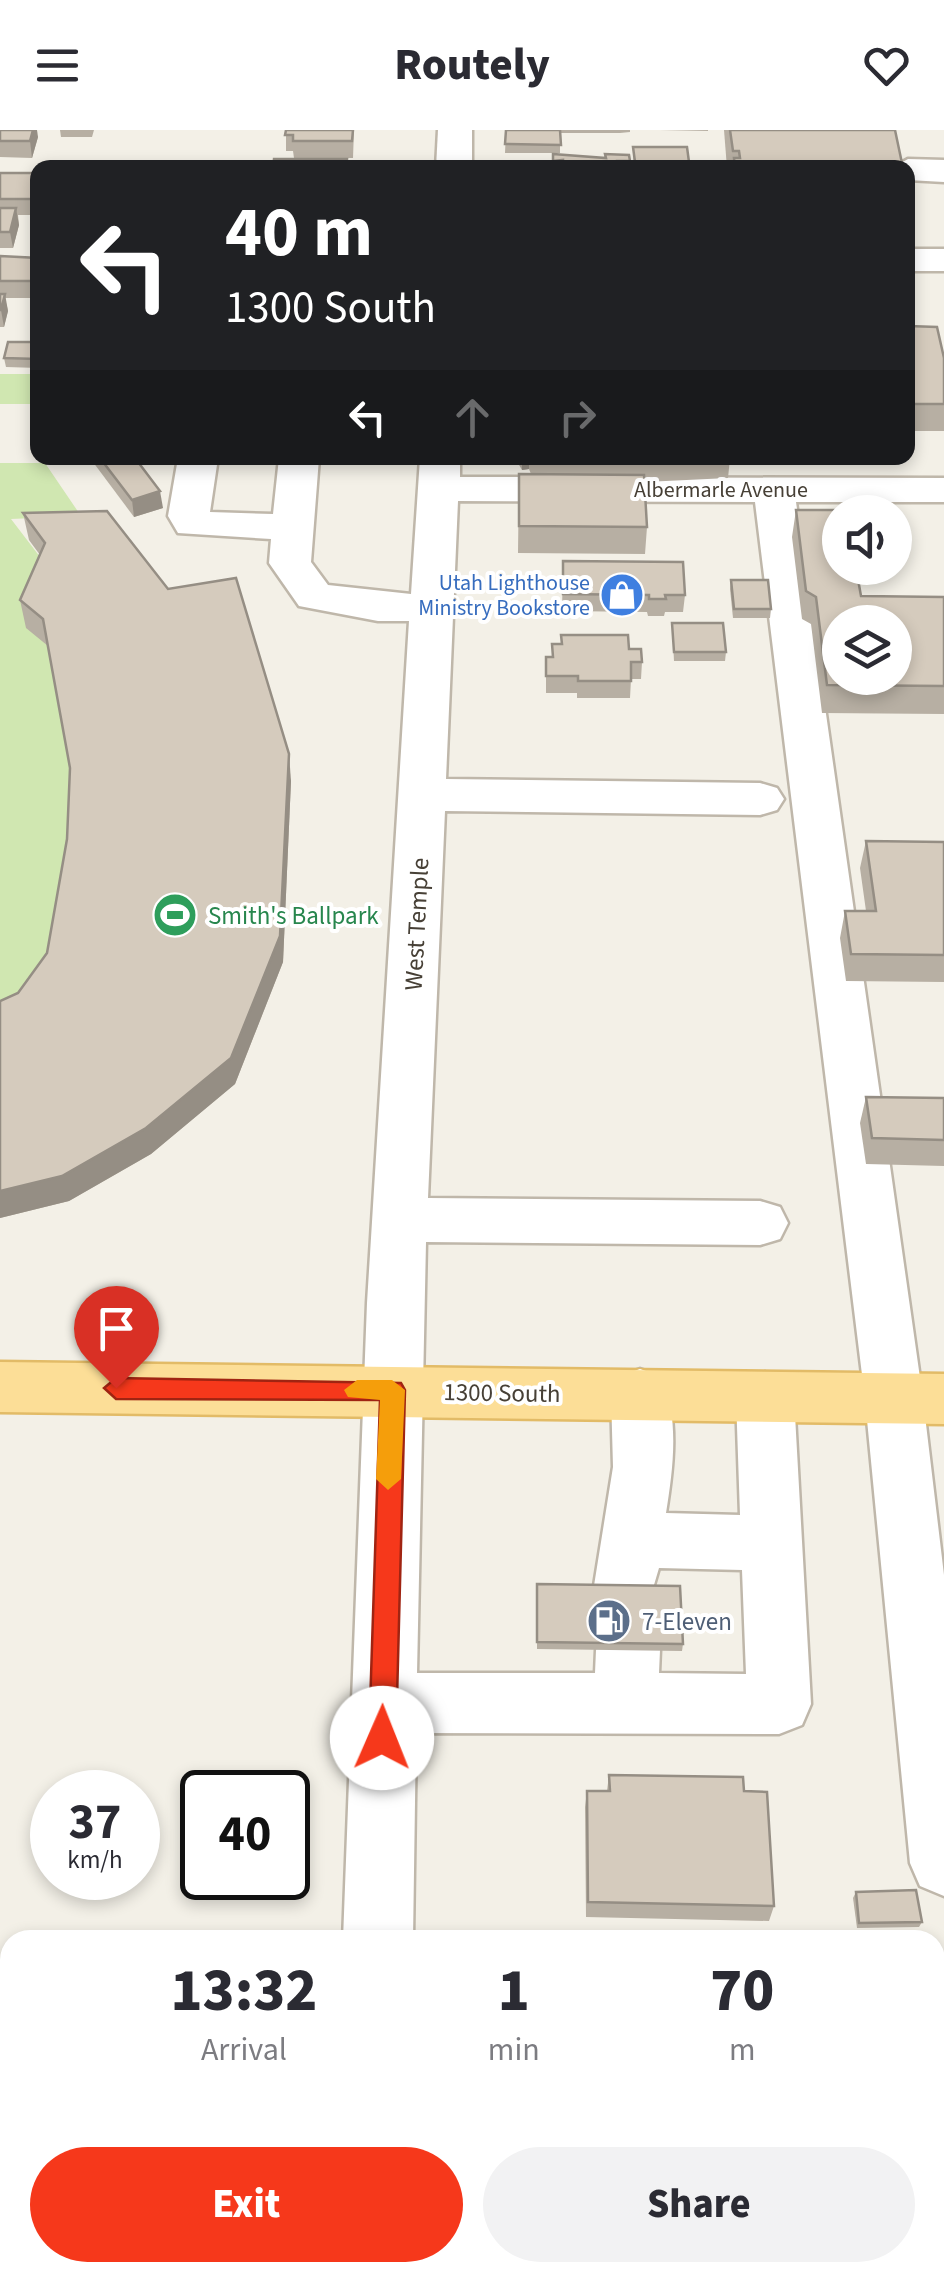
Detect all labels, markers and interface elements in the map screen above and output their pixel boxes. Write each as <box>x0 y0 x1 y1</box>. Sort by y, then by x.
text: Routely <box>394 33 550 97</box>
icon: menu <box>30 38 85 93</box>
icon: heart <box>859 38 914 93</box>
text: 40 m <box>225 183 373 283</box>
icon: left <box>60 200 190 330</box>
text: 1300 South <box>225 276 436 340</box>
icon: left <box>340 390 395 445</box>
icon: ahead <box>445 390 500 445</box>
icon: right <box>550 390 605 445</box>
street label: Albermarle Avenue <box>634 474 808 506</box>
map controls <box>822 495 912 695</box>
button: sound <box>822 495 912 585</box>
place label: Utah Lighthouse Ministry Bookstore <box>418 567 590 624</box>
shop icon: Utah Lighthouse Ministry Bookstore <box>599 572 645 618</box>
button: layers <box>822 605 912 695</box>
street label: West Temple <box>396 857 438 991</box>
sports icon: Smith's Ballpark <box>152 892 198 938</box>
place label: Smith's Ballpark <box>208 898 379 934</box>
pin <box>74 1286 159 1389</box>
icon: arrive <box>89 1301 144 1356</box>
street label: 1300 South <box>443 1374 561 1412</box>
fuel station icon: 7-Eleven <box>586 1598 632 1644</box>
place label: 7-Eleven <box>642 1604 732 1640</box>
position arrow <box>330 1686 434 1790</box>
speed limit sign: 40 <box>180 1770 310 1900</box>
text: 37 <box>69 1787 121 1858</box>
text: km/h <box>67 1842 123 1878</box>
text: 13:32 <box>171 1949 317 2034</box>
text: 1 <box>498 1949 530 2034</box>
text: 70 <box>710 1949 774 2034</box>
text: Arrival <box>201 2027 287 2073</box>
text: min <box>488 2027 540 2073</box>
text: m <box>729 2027 756 2073</box>
button: Exit <box>30 2147 463 2262</box>
button: Share <box>483 2147 915 2262</box>

